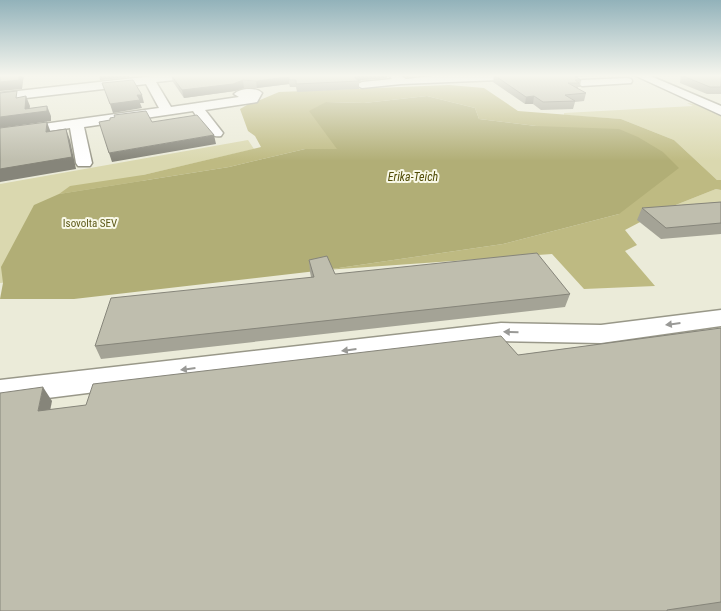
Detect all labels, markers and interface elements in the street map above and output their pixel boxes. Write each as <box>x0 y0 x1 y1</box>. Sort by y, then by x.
water label: Erika-Teich <box>388 170 439 184</box>
park label: Isovolta SEV <box>63 217 117 230</box>
one-way arrow <box>664 321 680 329</box>
one-way arrow <box>503 328 519 336</box>
one-way arrow <box>341 346 357 354</box>
one-way arrow <box>180 365 196 373</box>

